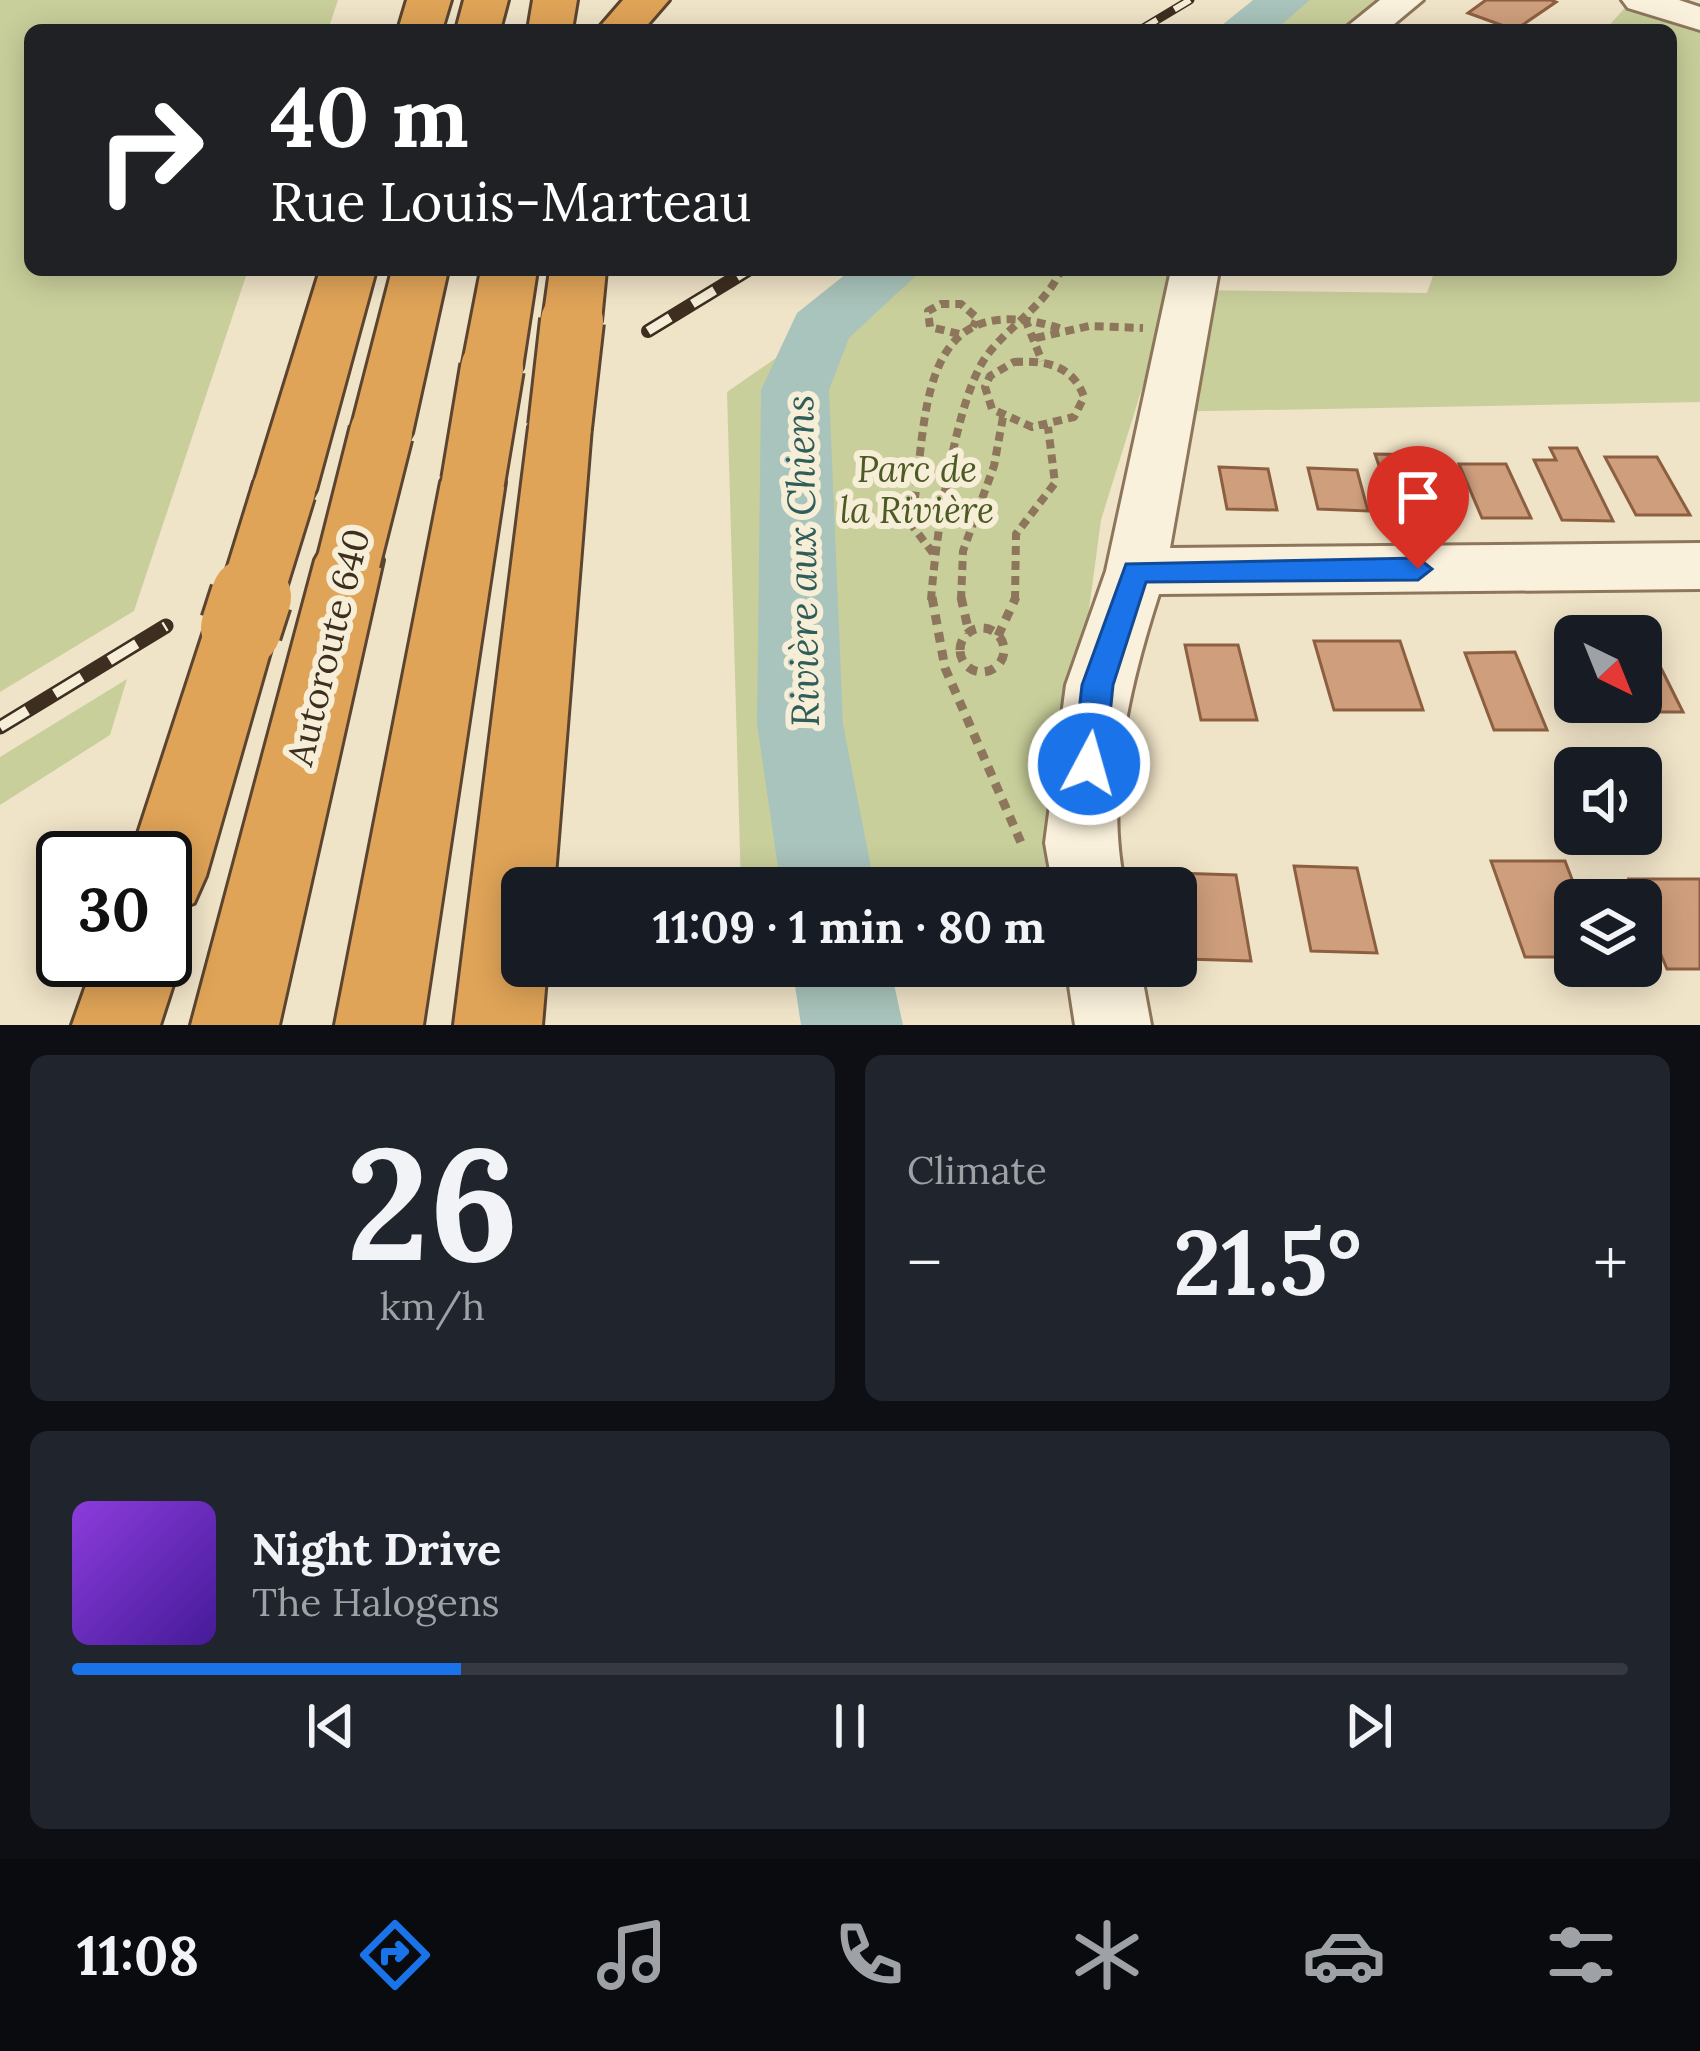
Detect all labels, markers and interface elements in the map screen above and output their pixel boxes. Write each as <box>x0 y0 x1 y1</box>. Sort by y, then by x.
text: 40 m <box>270 62 469 170</box>
icon: right <box>72 72 228 228</box>
text: Rue Louis-Marteau <box>270 167 751 236</box>
water label: Rivière aux Chiens <box>774 395 830 727</box>
park label: Parc de la Rivière <box>840 446 994 533</box>
pin <box>1367 446 1469 569</box>
icon: arrive <box>1385 464 1451 530</box>
street label: Autoroute 640 <box>276 524 380 771</box>
north arrow <box>1554 615 1662 723</box>
map controls <box>1554 615 1662 987</box>
position arrow <box>1026 701 1152 827</box>
button: sound <box>1554 747 1662 855</box>
speed limit sign: 30 <box>36 831 192 987</box>
button: layers <box>1554 879 1662 987</box>
text: 11:09 · 1 min · 80 m <box>653 898 1045 955</box>
text: 26 <box>346 1103 519 1303</box>
text: Climate <box>907 1145 1047 1195</box>
text: 21.5° <box>1173 1204 1362 1320</box>
text: − <box>907 1220 942 1304</box>
text: + <box>1593 1220 1628 1304</box>
text: km/h <box>380 1281 485 1331</box>
text: Night Drive <box>252 1520 501 1577</box>
text: The Halogens <box>252 1577 500 1627</box>
icon: previous <box>298 1693 364 1759</box>
icon: pause <box>817 1693 883 1759</box>
icon: next <box>1336 1693 1402 1759</box>
icon: directions <box>353 1913 437 1997</box>
icon: music <box>590 1913 674 1997</box>
icon: phone <box>827 1913 911 1997</box>
icon: climate <box>1065 1913 1149 1997</box>
icon: car <box>1302 1913 1386 1997</box>
icon: filters <box>1539 1913 1623 1997</box>
text: 11:08 <box>77 1921 199 1990</box>

